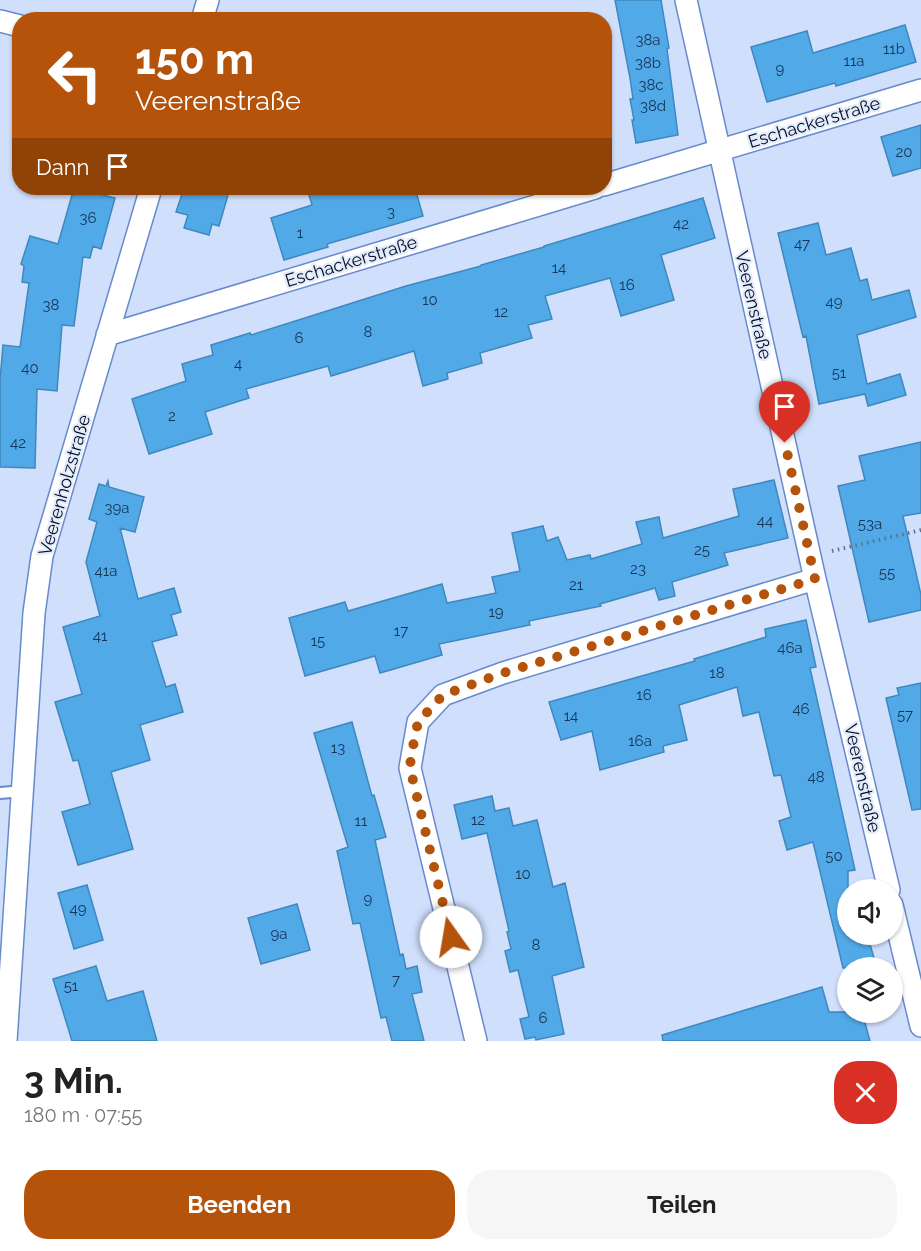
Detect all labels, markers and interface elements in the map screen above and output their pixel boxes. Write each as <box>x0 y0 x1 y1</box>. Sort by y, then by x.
house number: 38a <box>635 31 661 49</box>
text: 150 m <box>135 35 254 84</box>
icon: left <box>36 36 114 114</box>
house number: 11b <box>883 40 905 58</box>
house number: 11a <box>843 52 865 70</box>
house number: 38b <box>635 54 661 72</box>
house number: 9 <box>776 60 785 78</box>
house number: 38c <box>638 76 664 94</box>
text: Veerenstraße <box>135 85 301 116</box>
street label: Eschackerstraße <box>745 92 883 152</box>
house number: 38d <box>640 97 666 115</box>
house number: 20 <box>896 143 913 161</box>
icon: arrive <box>101 150 134 183</box>
text: Dann <box>36 154 89 180</box>
house number: 3 <box>387 203 395 221</box>
house number: 36 <box>79 209 97 227</box>
house number: 42 <box>673 215 689 233</box>
house number: 1 <box>297 224 304 242</box>
street label: Eschackerstraße <box>282 231 420 291</box>
house number: 47 <box>794 235 810 253</box>
street label: Veerenstraße <box>731 249 777 362</box>
house number: 14 <box>552 259 566 277</box>
house number: 16 <box>619 276 635 294</box>
house number: 10 <box>422 291 438 309</box>
house number: 49 <box>826 293 843 311</box>
house number: 38 <box>43 296 60 314</box>
house number: 12 <box>494 303 508 321</box>
house number: 8 <box>364 323 373 341</box>
house number: 6 <box>294 329 304 347</box>
house number: 4 <box>234 355 242 373</box>
house number: 40 <box>21 359 39 377</box>
house number: 51 <box>832 364 847 382</box>
pin <box>759 381 810 443</box>
icon: arrive <box>768 390 801 423</box>
house number: 2 <box>168 407 176 425</box>
street label: Veerenholzstraße <box>34 412 94 558</box>
house number: 42 <box>10 434 26 452</box>
house number: 39a <box>105 499 129 517</box>
house number: 44 <box>757 512 773 530</box>
house number: 53a <box>858 515 882 533</box>
house number: 25 <box>694 541 710 559</box>
house number: 23 <box>630 560 646 578</box>
house number: 41a <box>95 562 117 580</box>
house number: 55 <box>879 564 895 582</box>
house number: 21 <box>569 576 584 594</box>
house number: 19 <box>488 603 504 621</box>
house number: 17 <box>394 622 408 640</box>
house number: 41 <box>93 627 108 645</box>
house number: 15 <box>311 632 325 650</box>
house number: 46a <box>777 639 803 657</box>
house number: 18 <box>709 664 725 682</box>
house number: 16 <box>636 686 652 704</box>
house number: 46 <box>792 700 810 718</box>
house number: 57 <box>897 706 913 724</box>
house number: 14 <box>564 707 578 725</box>
street label: Veerenstraße <box>840 722 886 835</box>
house number: 16a <box>628 732 652 750</box>
house number: 13 <box>331 739 345 757</box>
house number: 48 <box>807 768 825 786</box>
house number: 12 <box>471 811 485 829</box>
house number: 11 <box>355 812 368 830</box>
house number: 50 <box>825 847 843 865</box>
house number: 10 <box>515 865 531 883</box>
map controls <box>837 879 903 1023</box>
button: sound <box>837 879 903 945</box>
house number: 9 <box>364 890 373 908</box>
house number: 49 <box>70 900 87 918</box>
position arrow <box>419 905 483 969</box>
house number: 9a <box>271 925 287 943</box>
house number: 8 <box>532 936 541 954</box>
button: layers <box>837 957 903 1023</box>
house number: 7 <box>392 971 400 989</box>
house number: 51 <box>64 977 79 995</box>
house number: 6 <box>538 1009 548 1027</box>
text: 3 Min. <box>24 1059 123 1101</box>
button: close <box>834 1061 897 1124</box>
text: 180 m · 07:55 <box>24 1103 142 1127</box>
button: Beenden <box>24 1170 455 1239</box>
button: Teilen <box>467 1170 897 1239</box>

